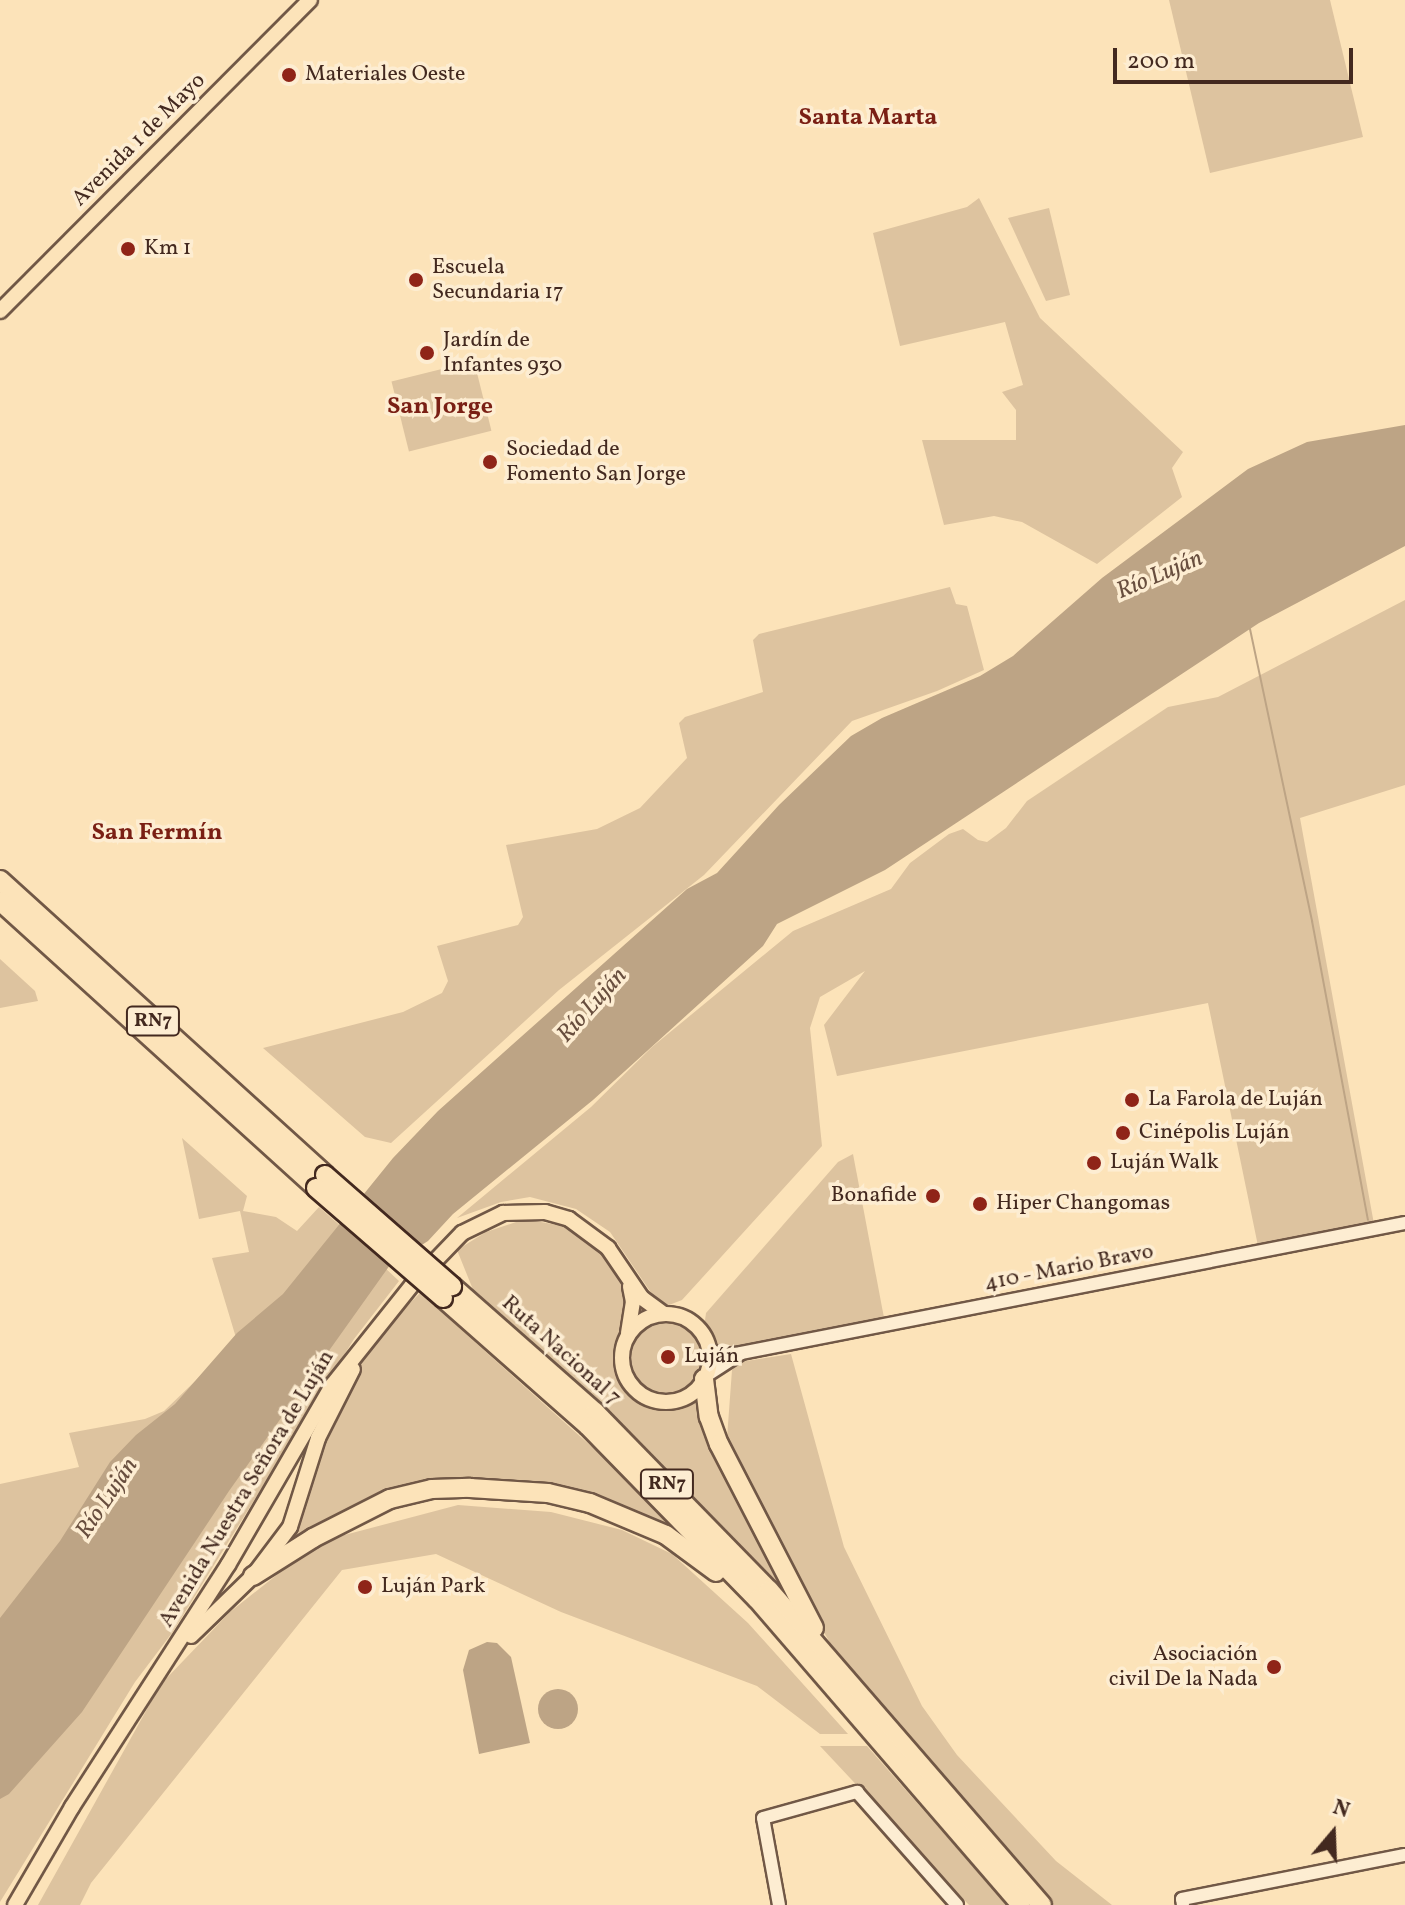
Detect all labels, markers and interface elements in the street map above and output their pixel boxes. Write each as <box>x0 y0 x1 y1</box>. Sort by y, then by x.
scale bar <box>1117 32 1357 82</box>
text: 200 m <box>1127 45 1195 79</box>
place label: Materiales Oeste <box>305 62 466 88</box>
marker: Materiales Oeste <box>280 66 298 84</box>
street label: Avenida 1 de Mayo <box>67 68 211 212</box>
district label: Santa Marta <box>799 105 937 133</box>
place label: Km 1 <box>144 236 191 262</box>
marker: Km 1 <box>119 240 137 258</box>
place label: Escuela Secundaria 17 <box>432 254 564 306</box>
marker: Escuela Secundaria 17 <box>407 271 425 289</box>
place label: Jardín de Infantes 930 <box>443 327 562 378</box>
marker: Jardín de Infantes 930 <box>418 344 436 362</box>
district label: San Jorge <box>387 394 493 422</box>
place label: Sociedad de Fomento San Jorge <box>506 436 686 488</box>
marker: Sociedad de Fomento San Jorge <box>481 453 499 471</box>
water label: Río Luján <box>1113 545 1207 607</box>
district label: San Fermín <box>91 820 223 848</box>
water label: Río Luján <box>552 963 634 1049</box>
road number: RN7 <box>125 1005 181 1037</box>
place label: La Farola de Luján <box>1148 1087 1323 1113</box>
marker: La Farola de Luján <box>1123 1091 1141 1109</box>
place label: Cinépolis Luján <box>1139 1120 1290 1146</box>
marker: Cinépolis Luján <box>1114 1124 1132 1142</box>
place label: Luján Walk <box>1110 1150 1219 1176</box>
marker: Luján Walk <box>1085 1154 1103 1172</box>
place label: Bonafide <box>831 1183 917 1209</box>
marker: Bonafide <box>924 1187 942 1205</box>
place label: Hiper Changomas <box>996 1191 1170 1217</box>
marker: Hiper Changomas <box>971 1195 989 1213</box>
street label: 410 - Mario Bravo <box>982 1239 1156 1297</box>
street label: Ruta Nacional 7 <box>496 1290 626 1412</box>
place label: Luján <box>684 1344 739 1370</box>
street label: Avenida Nuestra Señora de Luján <box>154 1346 340 1632</box>
marker: Luján <box>659 1348 677 1366</box>
water label: Río Luján <box>71 1453 145 1545</box>
road number: RN7 <box>639 1468 695 1500</box>
place label: Luján Park <box>381 1574 485 1600</box>
marker: Luján Park <box>356 1578 374 1596</box>
place label: Asociación civil De la Nada <box>1109 1641 1258 1692</box>
marker: Asociación civil De la Nada <box>1265 1658 1283 1676</box>
north arrow <box>1293 1793 1373 1873</box>
text: N <box>1328 1793 1354 1827</box>

